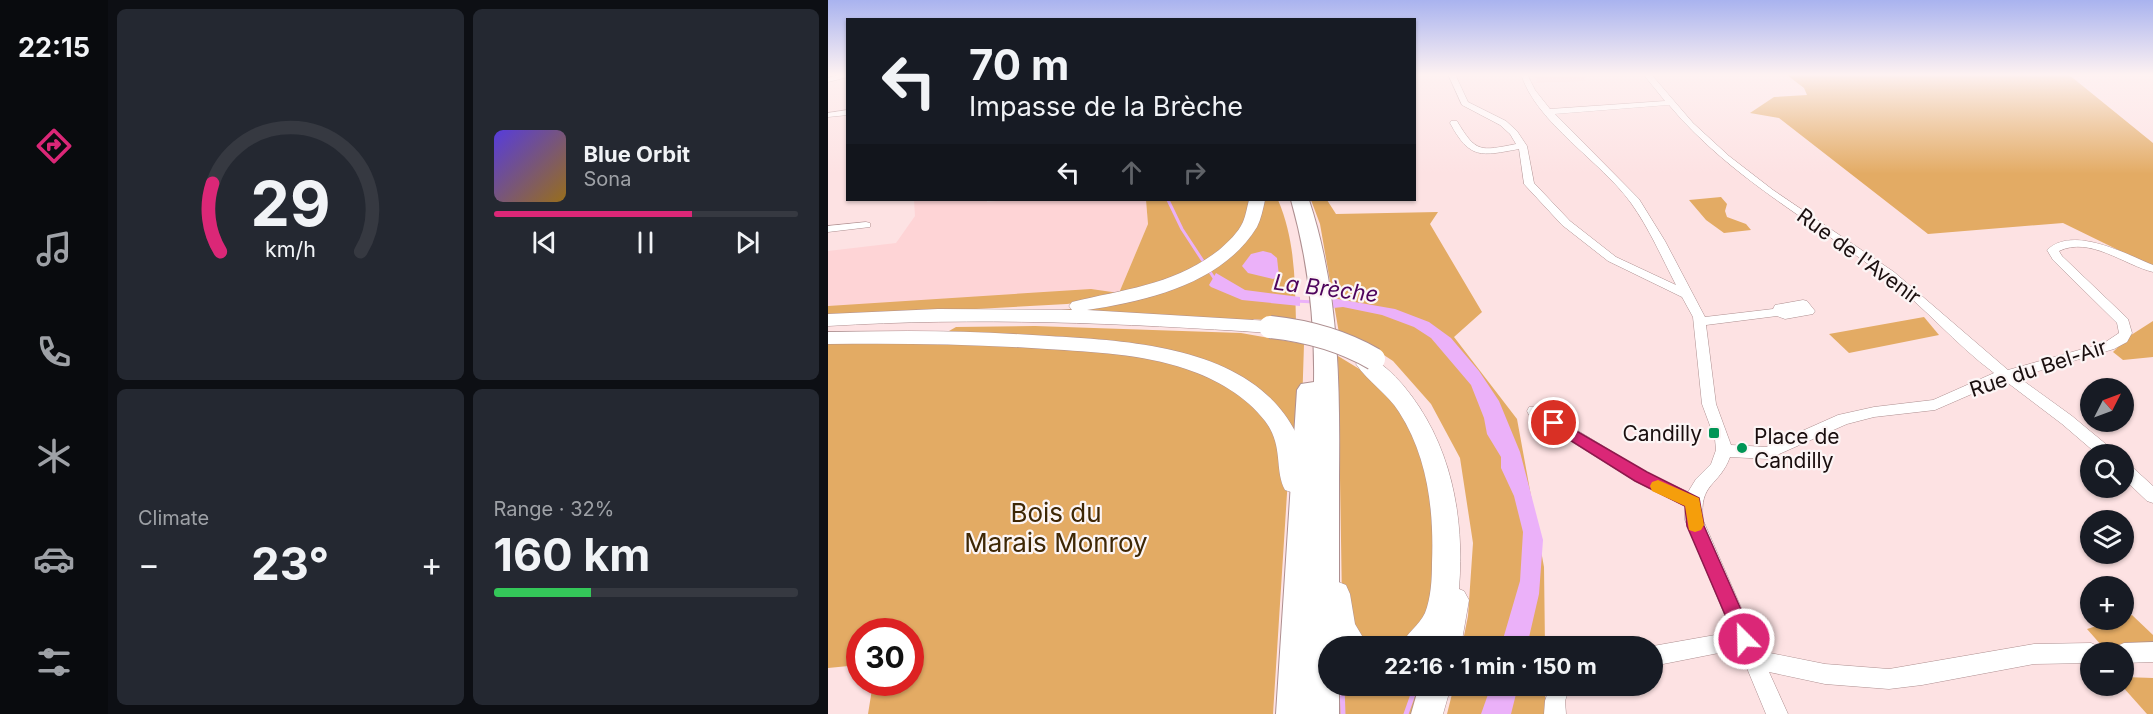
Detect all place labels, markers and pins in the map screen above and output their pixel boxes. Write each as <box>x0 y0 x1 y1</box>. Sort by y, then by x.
pin <box>1528 397 1579 448</box>
place label: Candilly <box>1622 421 1702 446</box>
place label: Place de Candilly <box>1754 424 1840 473</box>
marker: Candilly <box>1707 426 1721 440</box>
marker: Place de Candilly <box>1735 441 1749 455</box>

